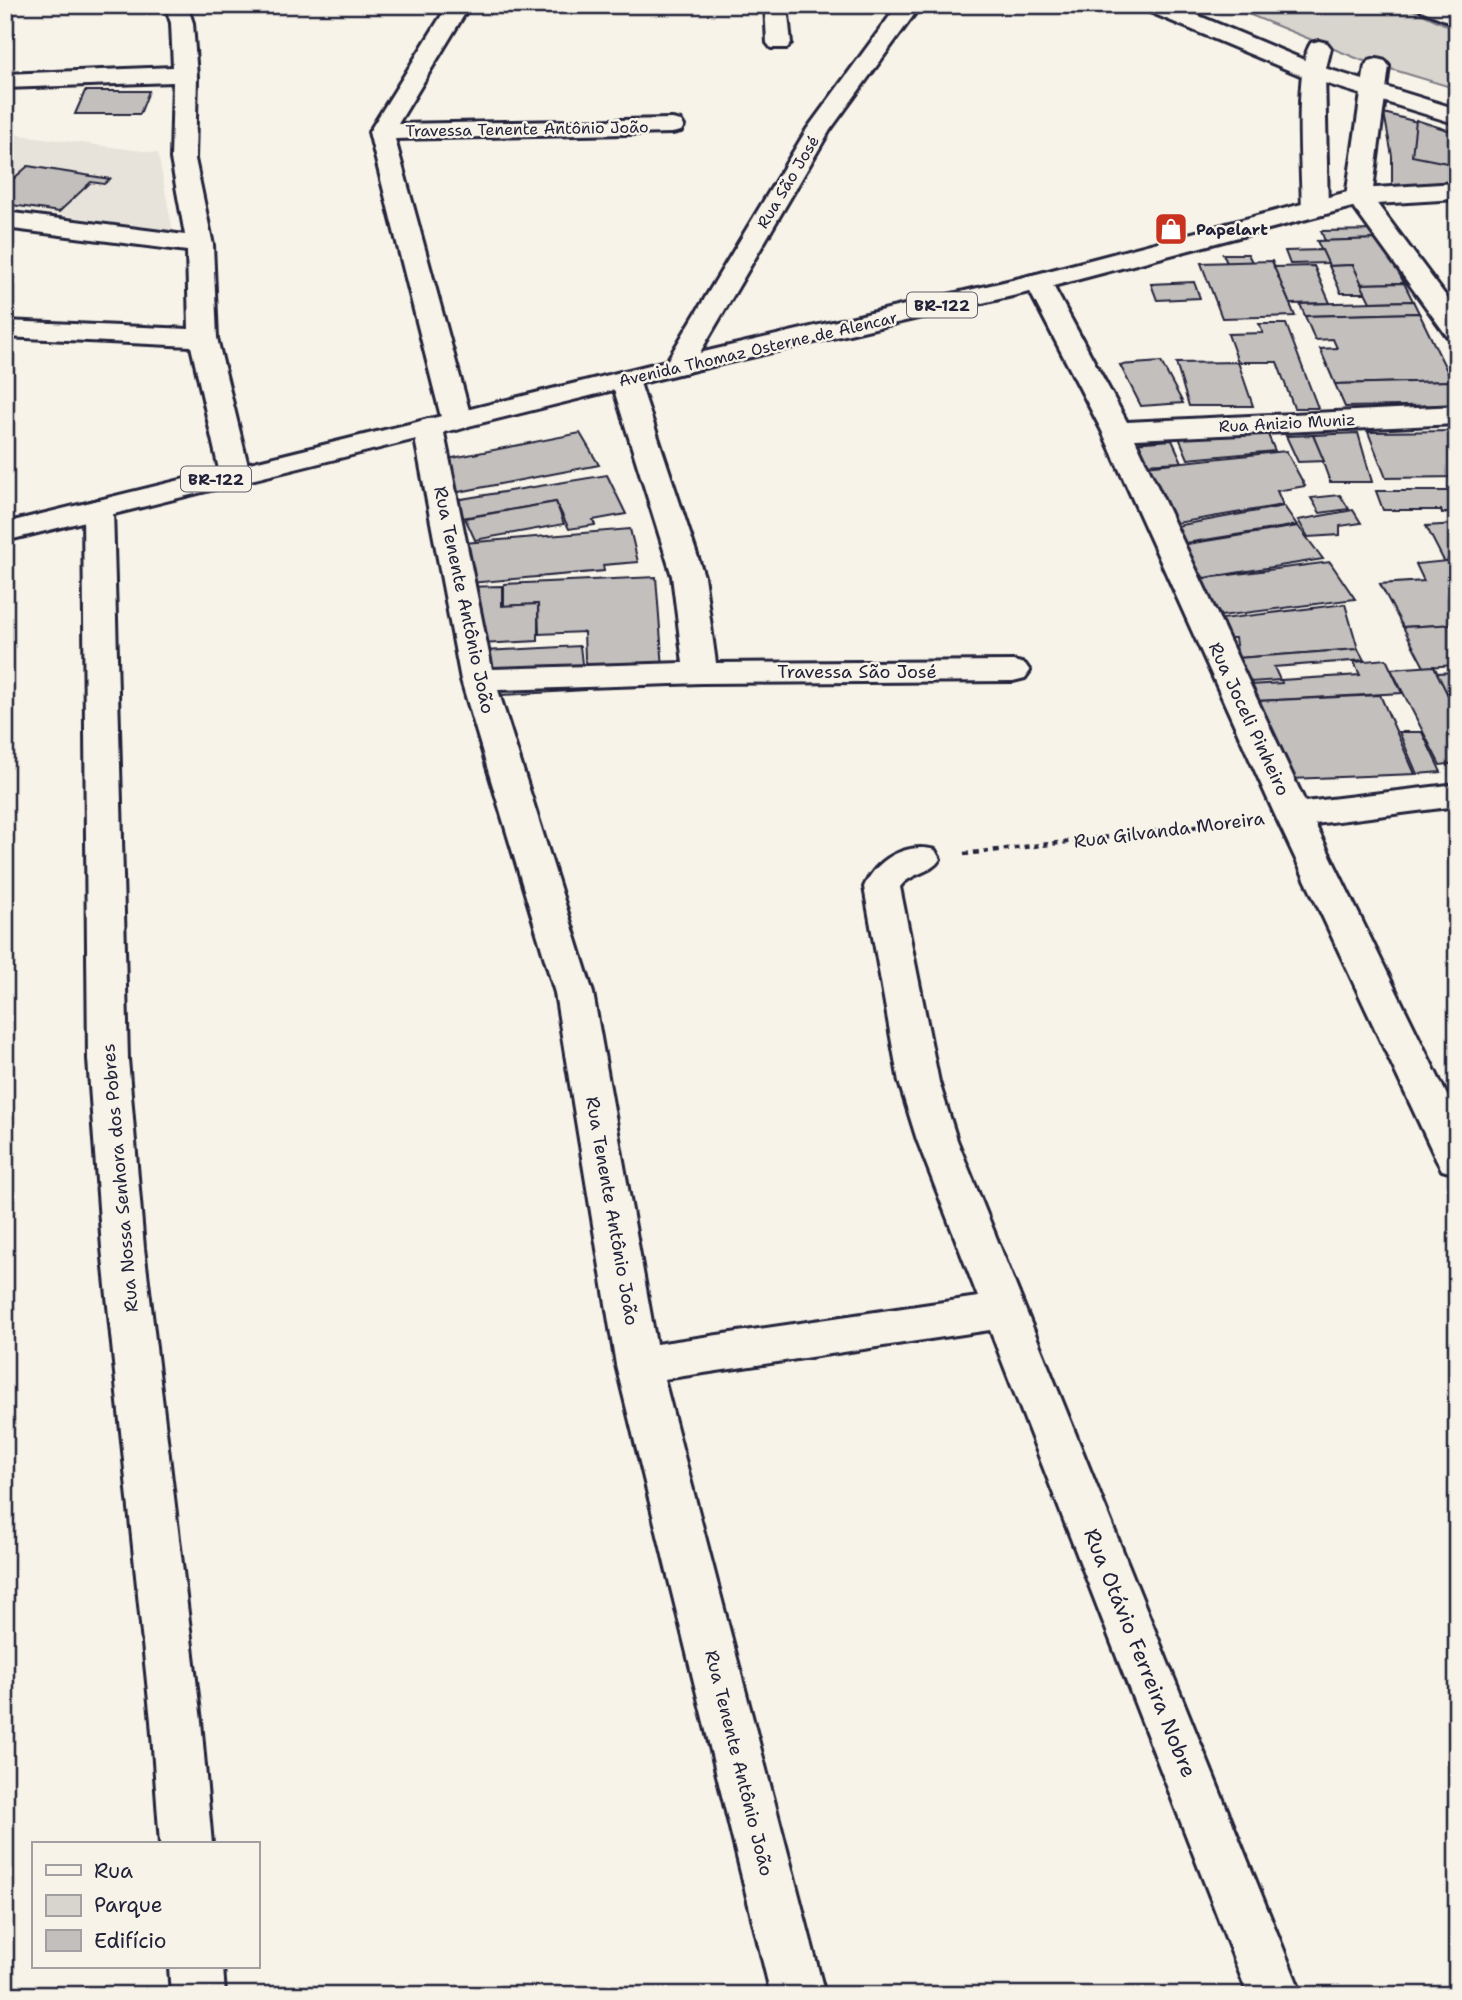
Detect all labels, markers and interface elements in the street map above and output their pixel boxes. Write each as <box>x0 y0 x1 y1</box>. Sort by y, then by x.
street label: Travessa Tenente Antônio João <box>405 116 649 142</box>
street label: Rua São José <box>752 132 824 232</box>
shop icon: Papelart <box>1152 210 1190 248</box>
place label: Papelart <box>1196 219 1268 240</box>
road number: BR-122 <box>907 292 977 318</box>
street label: Avenida Thomaz Osterne de Alencar <box>617 307 899 391</box>
street label: Rua Anizio Muniz <box>1218 409 1356 437</box>
road number: BR-122 <box>181 466 251 492</box>
street label: Rua Tenente Antônio João <box>428 484 500 716</box>
street label: Rua Joceli Pinheiro <box>1203 638 1295 800</box>
street label: Travessa São José <box>777 660 937 684</box>
street label: Rua Gilvanda Moreira <box>1072 806 1266 854</box>
street label: Rua Nossa Senhora dos Pobres <box>96 1043 144 1313</box>
street label: Rua Tenente Antônio João <box>580 1095 644 1327</box>
street label: Rua Otávio Ferreira Nobre <box>1077 1524 1203 1782</box>
street label: Rua Tenente Antônio João <box>699 1648 779 1878</box>
legend <box>32 1842 259 1968</box>
text: Rua <box>94 1857 133 1885</box>
text: Parque <box>94 1891 163 1919</box>
text: Edifício <box>94 1927 166 1955</box>

